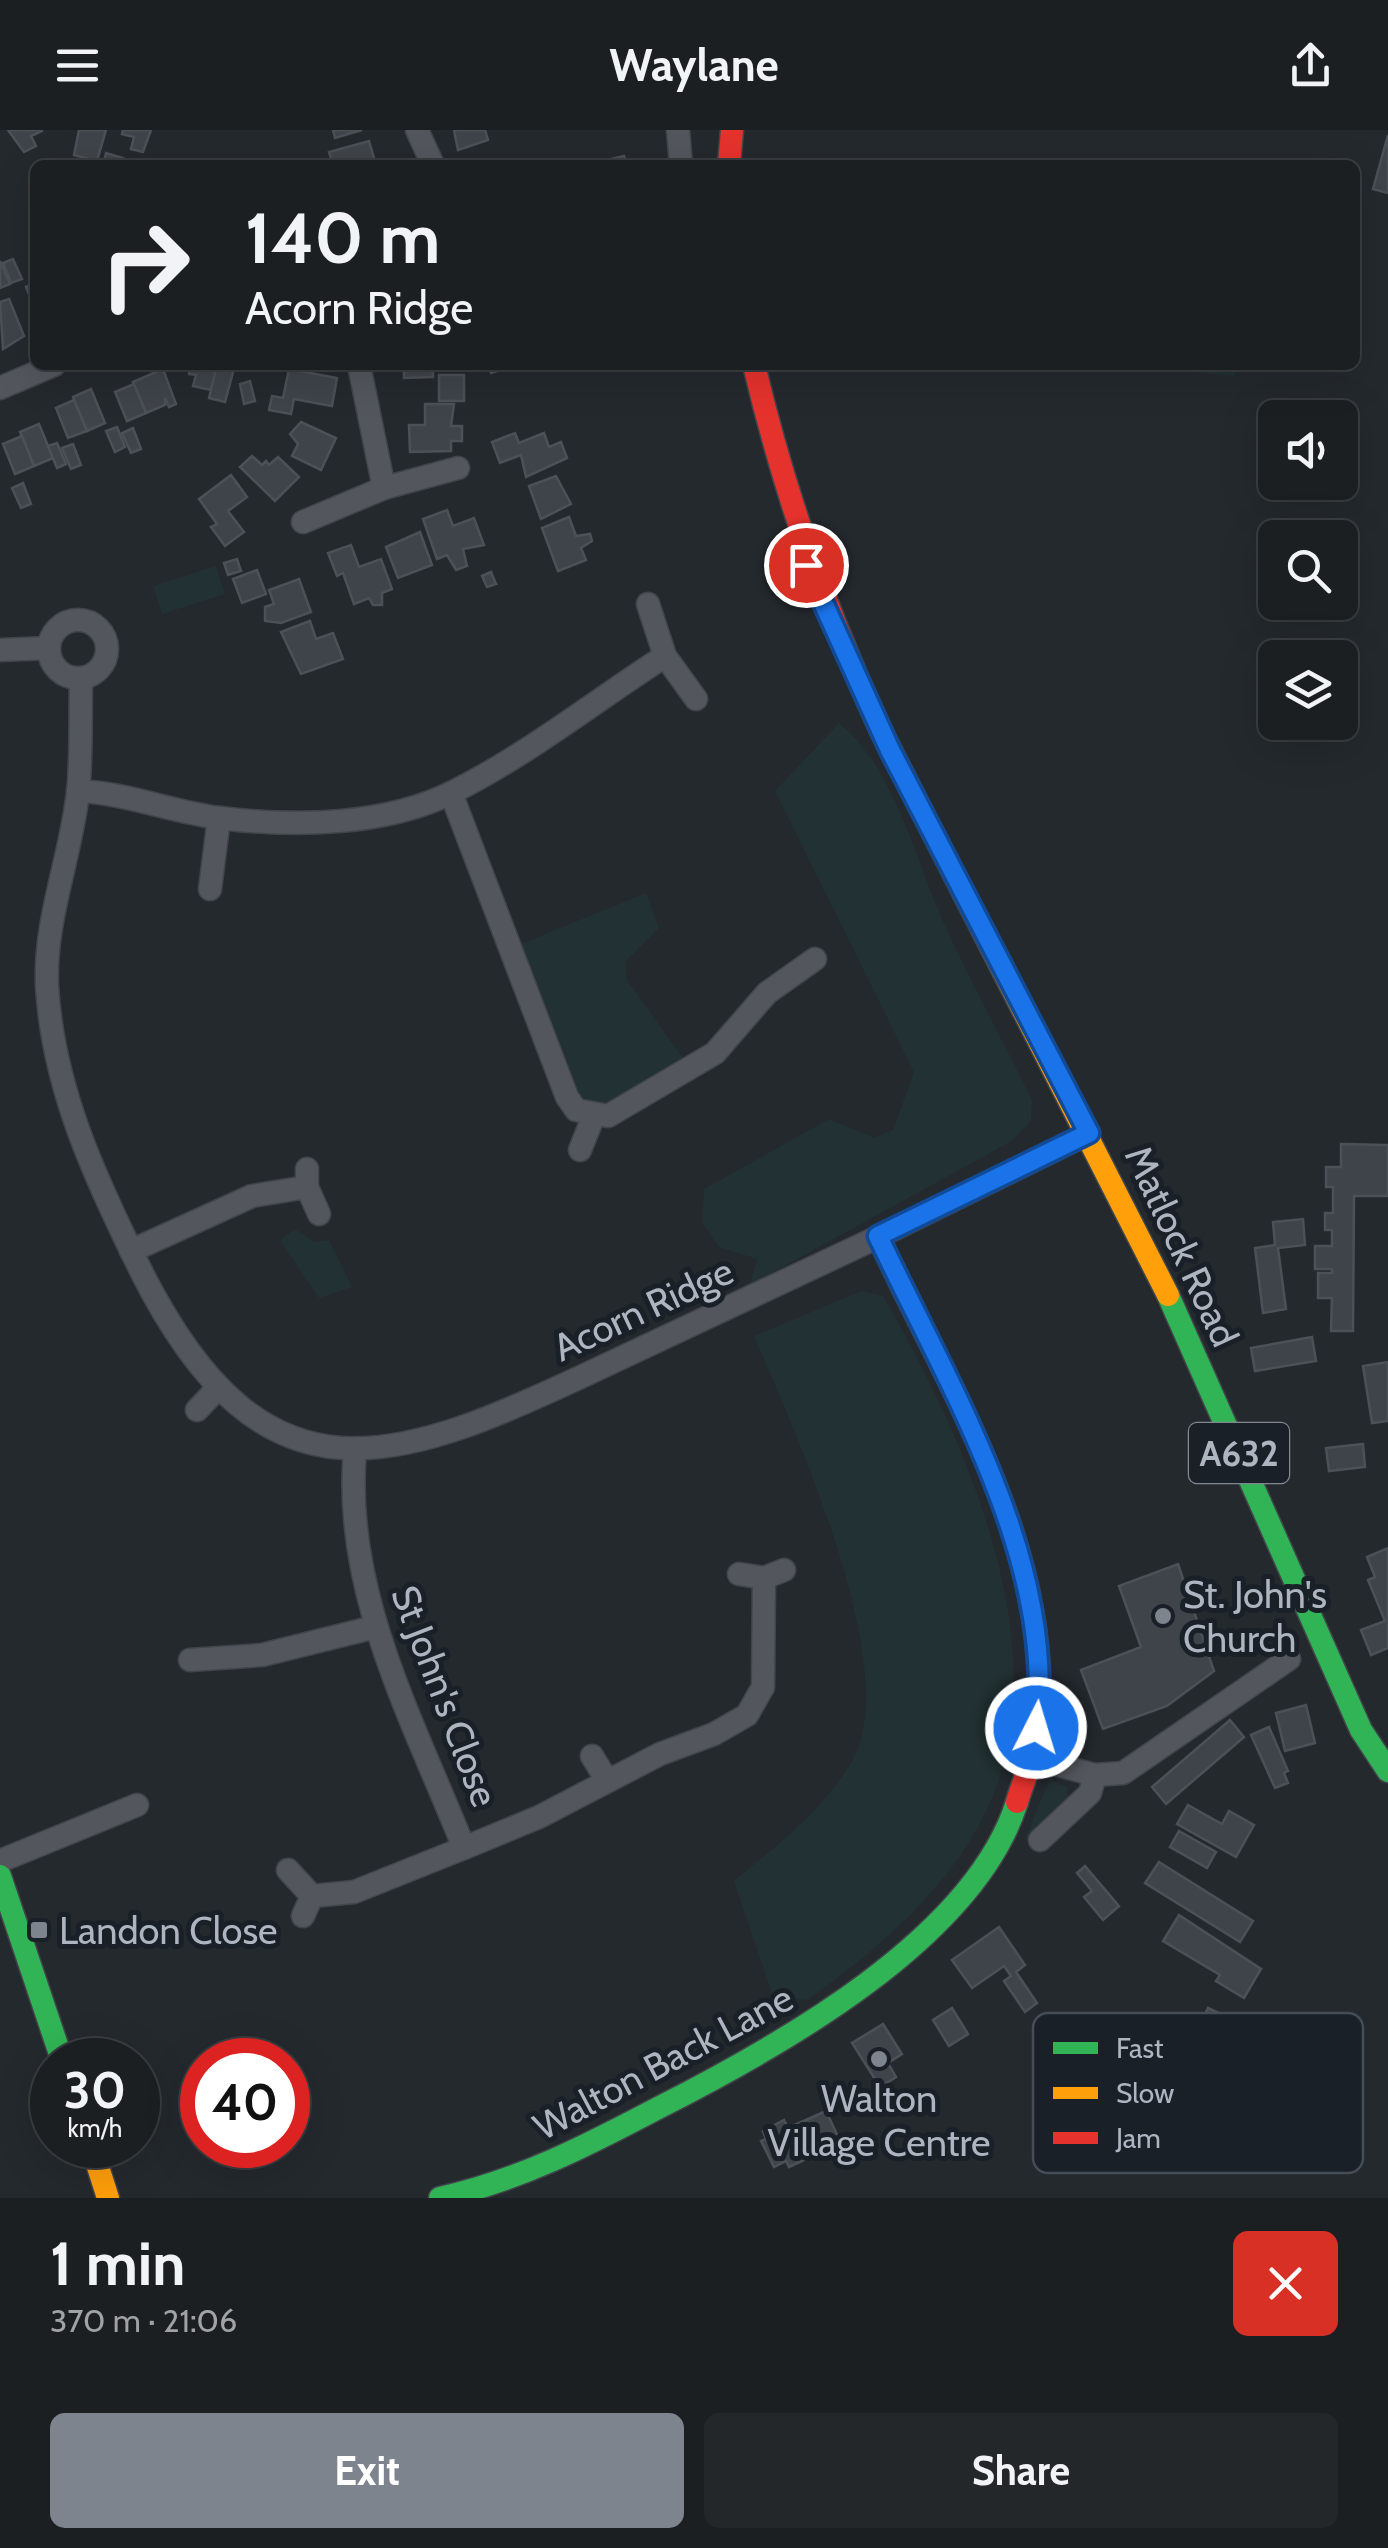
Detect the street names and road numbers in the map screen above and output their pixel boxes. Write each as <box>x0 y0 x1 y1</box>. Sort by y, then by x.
street label: Matlock Road <box>1115 1138 1249 1354</box>
street label: Acorn Ridge <box>546 1247 740 1371</box>
road number: A632 <box>1189 1423 1289 1483</box>
street label: St John's Close <box>381 1579 509 1813</box>
street label: Walton Back Lane <box>525 1974 801 2150</box>

